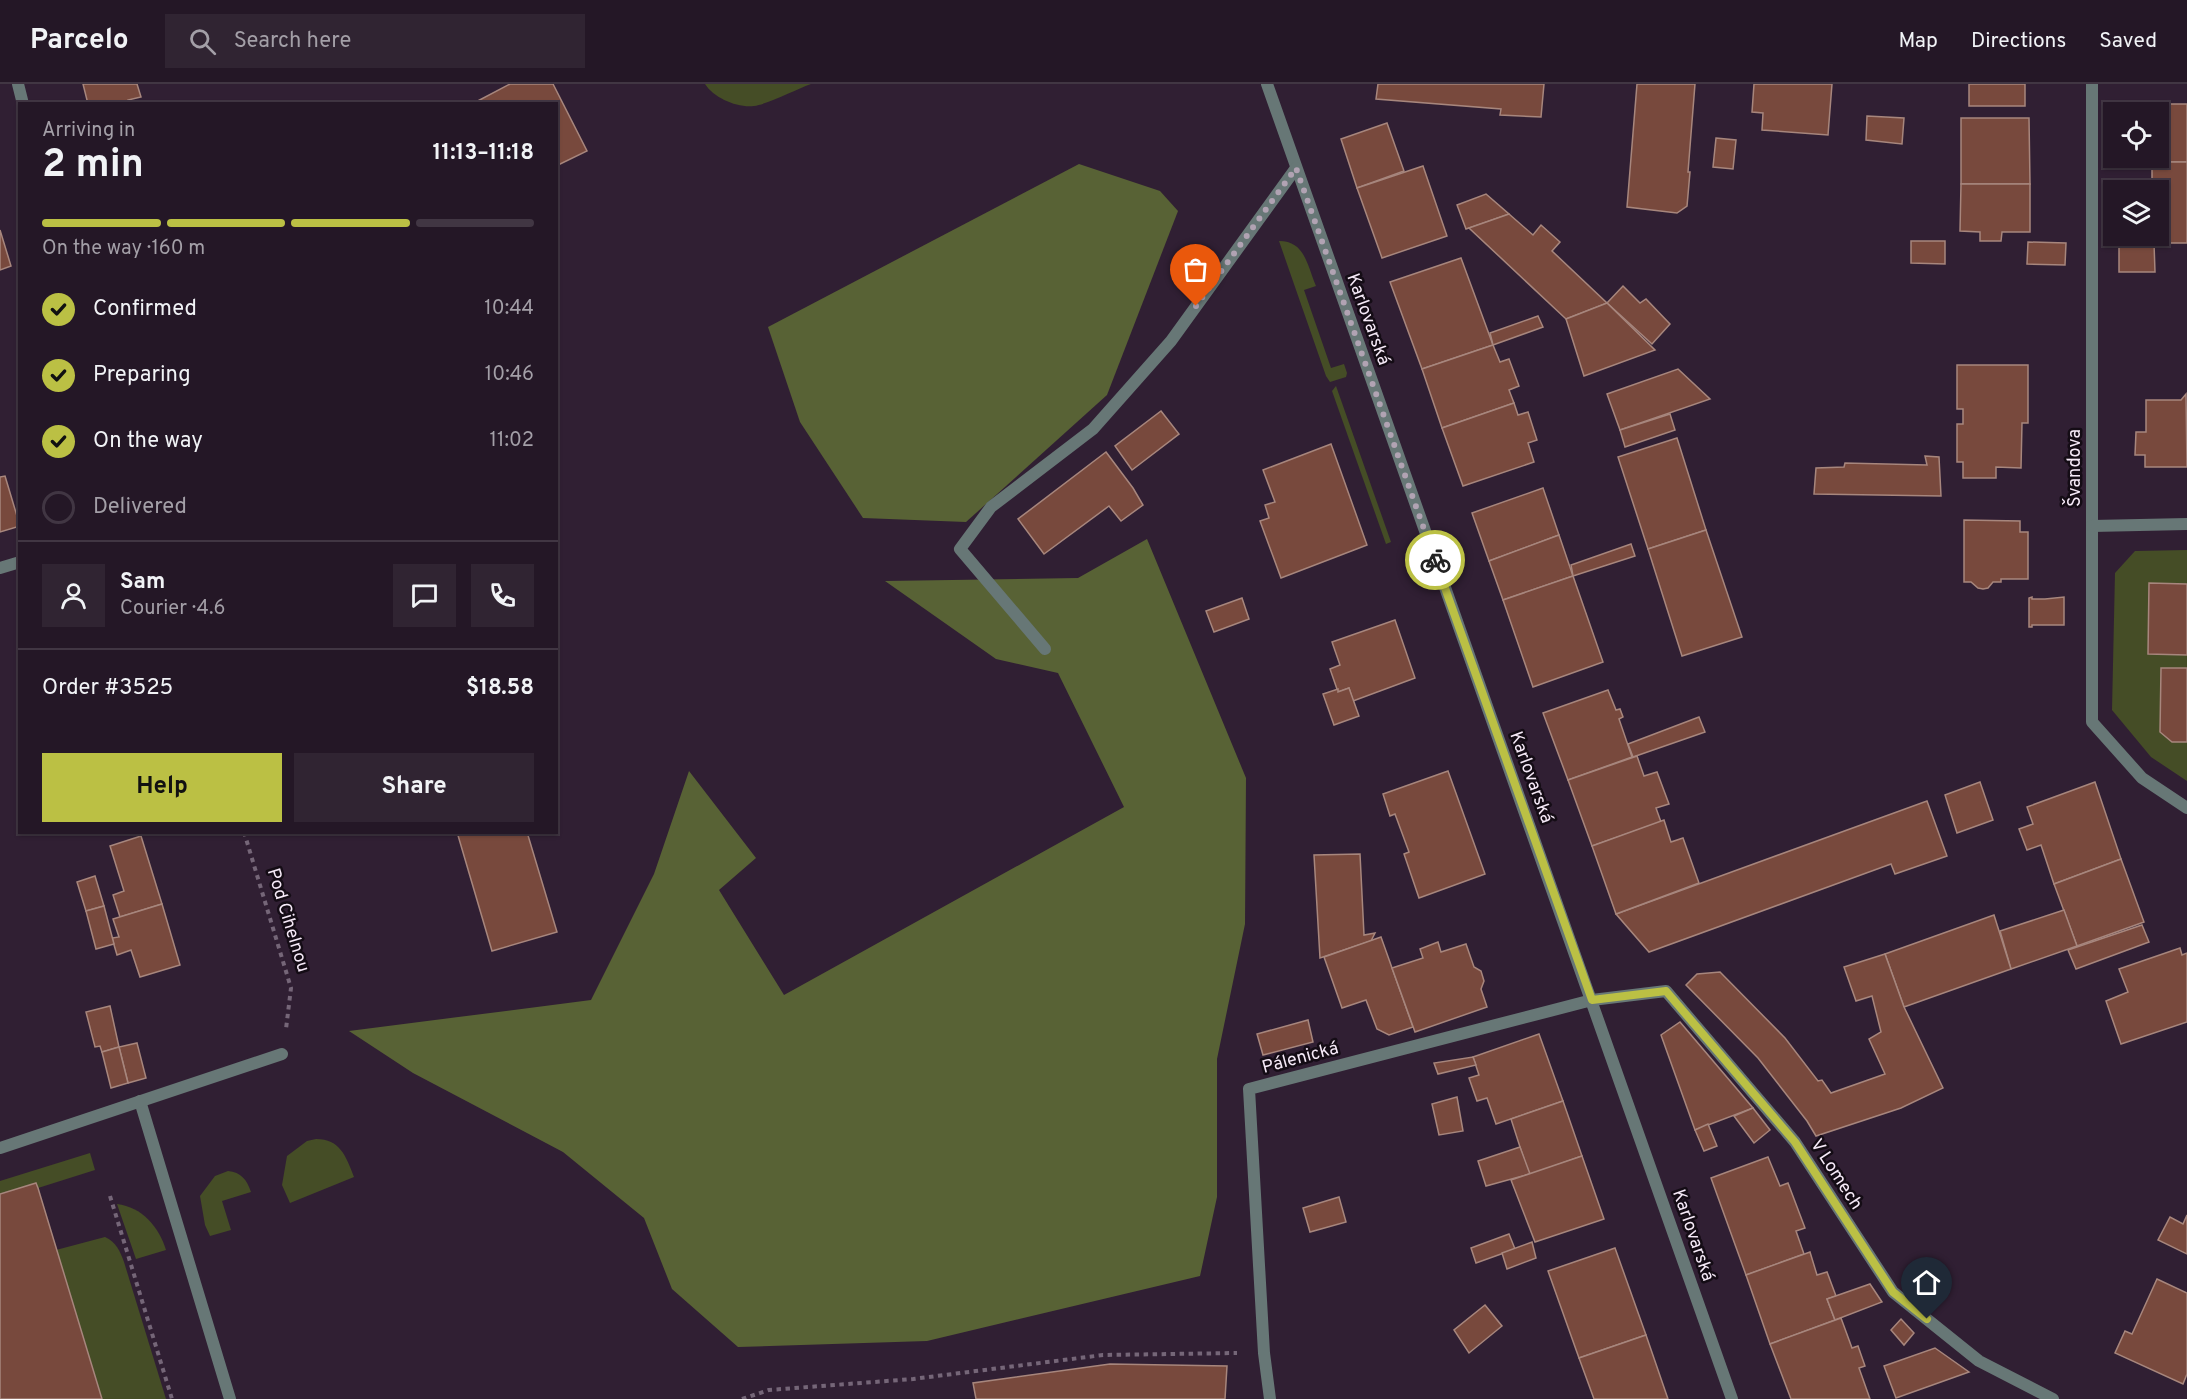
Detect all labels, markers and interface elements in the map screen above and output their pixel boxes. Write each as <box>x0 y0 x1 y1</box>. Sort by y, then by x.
search box <box>165 14 585 68</box>
text: Parcelo <box>30 23 129 59</box>
icon: search <box>186 25 219 58</box>
text: Search here <box>234 28 351 55</box>
text: Map <box>1898 28 1938 55</box>
text: Directions <box>1971 28 2066 55</box>
text: Saved <box>2099 28 2157 55</box>
map controls <box>2103 102 2169 246</box>
button: locate <box>2103 102 2169 168</box>
text: Arriving in <box>42 118 135 144</box>
text: 11:13–11:18 <box>433 140 534 167</box>
text: 2 min <box>42 142 144 191</box>
button: layers <box>2103 180 2169 246</box>
text: On the way · 160 m <box>42 236 205 262</box>
pin <box>1170 244 1221 306</box>
icon: bag <box>1179 253 1212 286</box>
street label: Karlovarská <box>1340 271 1395 368</box>
icon: check <box>42 293 75 326</box>
text: Confirmed <box>93 296 197 323</box>
text: 10:44 <box>484 296 534 322</box>
icon: check <box>42 359 75 392</box>
text: Preparing <box>93 362 191 389</box>
text: 10:46 <box>485 362 534 388</box>
icon: check <box>42 425 75 458</box>
text: On the way <box>93 428 203 455</box>
text: 11:02 <box>490 428 534 454</box>
street label: Švandova <box>2062 429 2087 507</box>
text: Delivered <box>93 494 187 521</box>
courier <box>1405 530 1465 590</box>
icon: bike <box>1419 544 1452 577</box>
button: person <box>42 564 105 627</box>
button: chat <box>393 564 456 627</box>
button: phone <box>471 564 534 627</box>
text: Sam <box>120 569 165 596</box>
text: Courier · 4.6 <box>120 596 225 622</box>
text: Order #3525 <box>42 675 173 702</box>
text: $18.58 <box>466 675 534 702</box>
street label: Karlovarská <box>1503 729 1558 826</box>
button: Help <box>42 753 282 822</box>
button: Share <box>294 753 534 822</box>
street label: Pod Cihelnou <box>261 866 314 975</box>
street label: Pálenická <box>1260 1037 1341 1080</box>
street label: V Lomech <box>1804 1135 1867 1215</box>
street label: Karlovarská <box>1666 1186 1719 1284</box>
pin <box>1901 1257 1952 1319</box>
icon: home <box>1910 1266 1943 1299</box>

